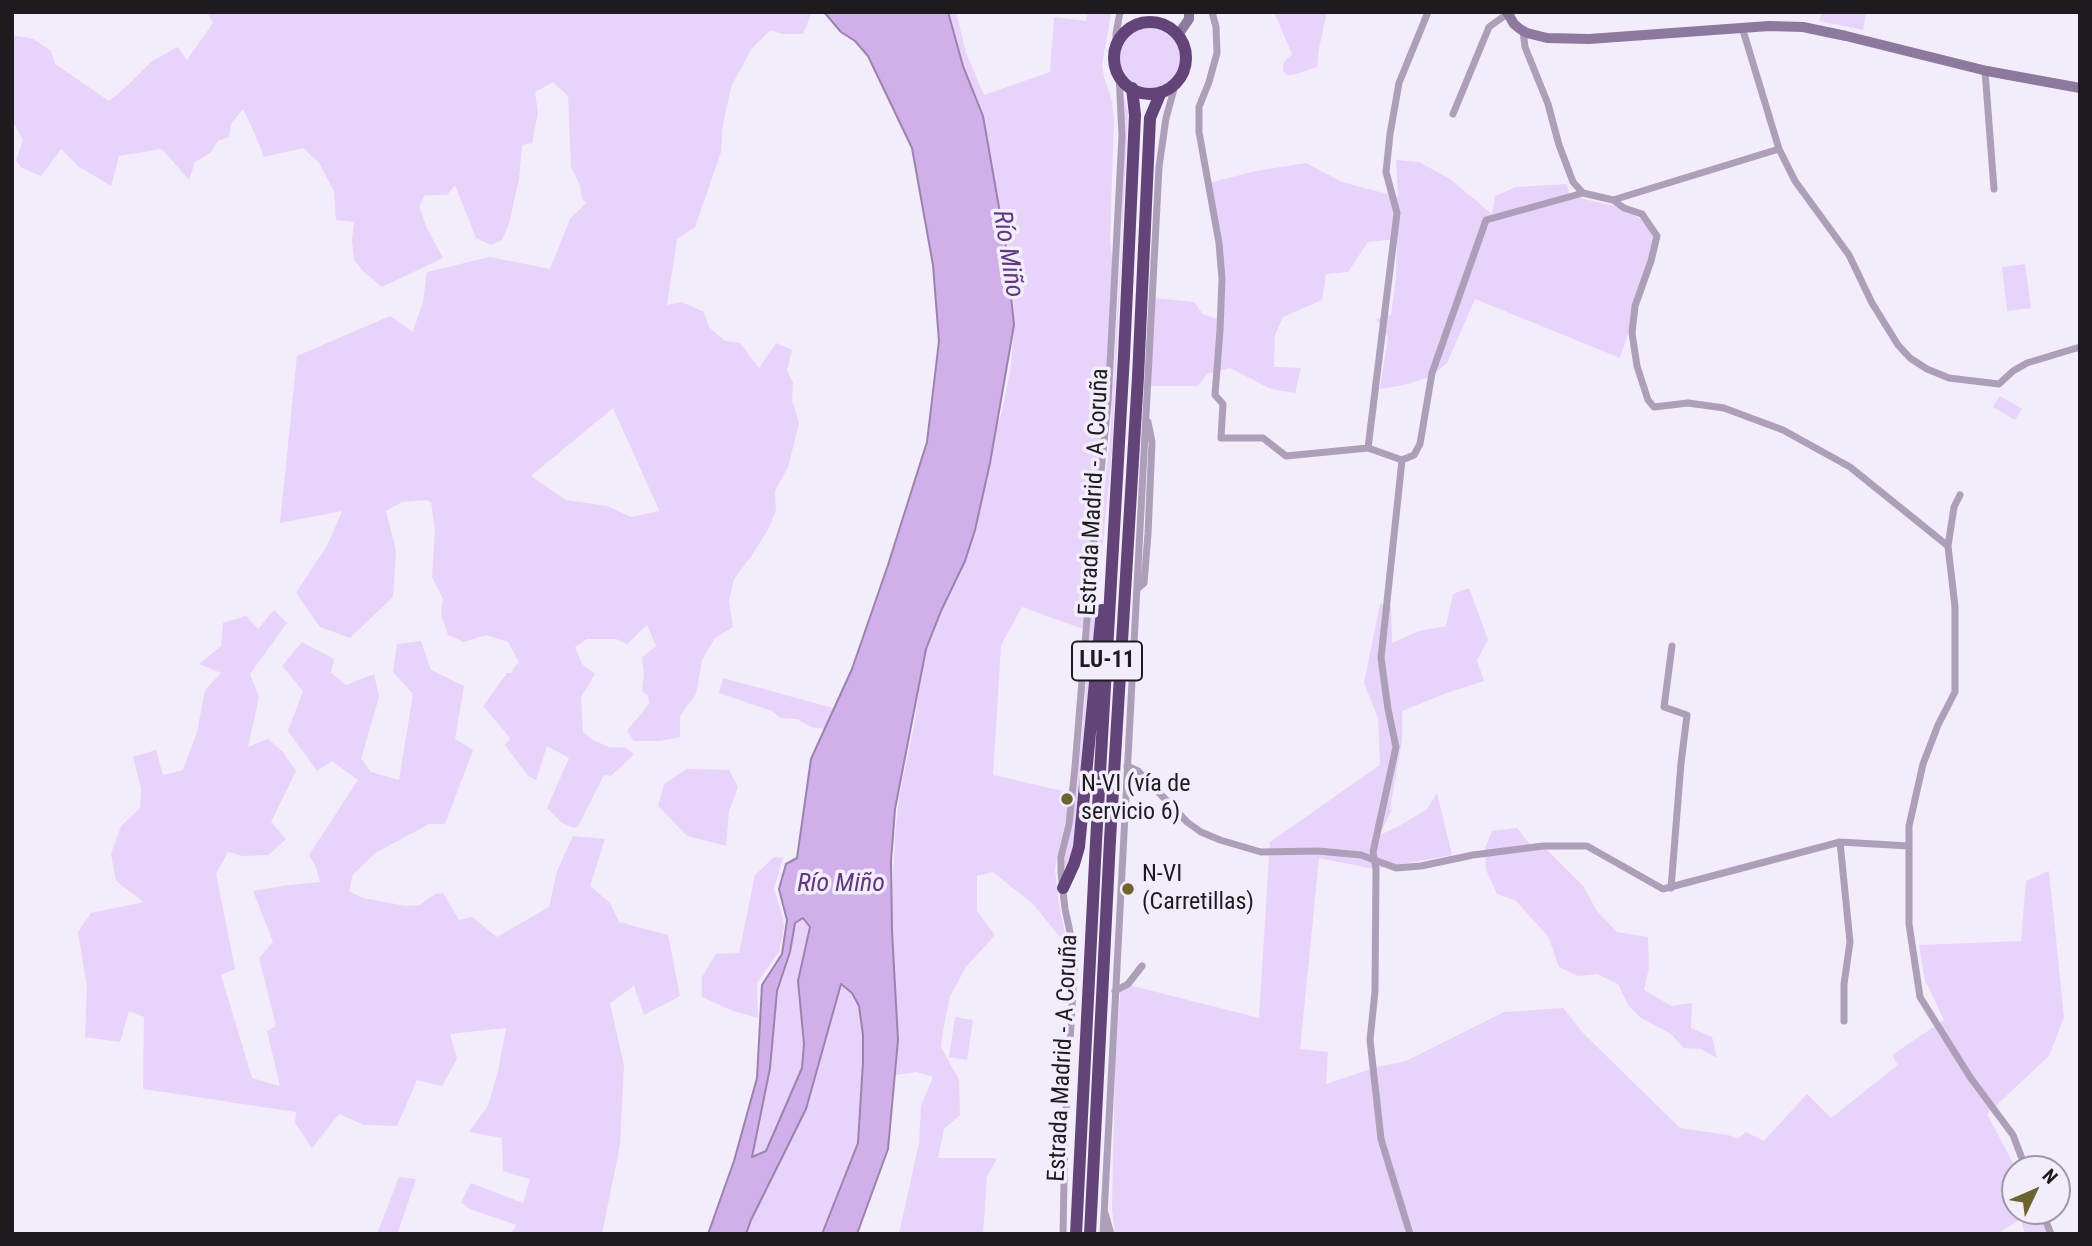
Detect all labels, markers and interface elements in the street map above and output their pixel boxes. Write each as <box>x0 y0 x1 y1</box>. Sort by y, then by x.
water label: Río Miño <box>985 208 1029 300</box>
street label: Estrada Madrid - A Coruña <box>1074 368 1116 616</box>
road number: LU-11 <box>1072 642 1142 680</box>
place label: N-VI (vía de servicio 6) <box>1081 771 1190 827</box>
marker: N-VI (vía de servicio 6) <box>1059 791 1075 807</box>
place label: N-VI (Carretillas) <box>1142 861 1254 917</box>
water label: Río Miño <box>797 868 885 900</box>
marker: N-VI (Carretillas) <box>1120 881 1136 897</box>
street label: Estrada Madrid - A Coruña <box>1043 934 1085 1182</box>
north arrow <box>2001 1155 2071 1225</box>
text: N <box>2038 1164 2062 1189</box>

